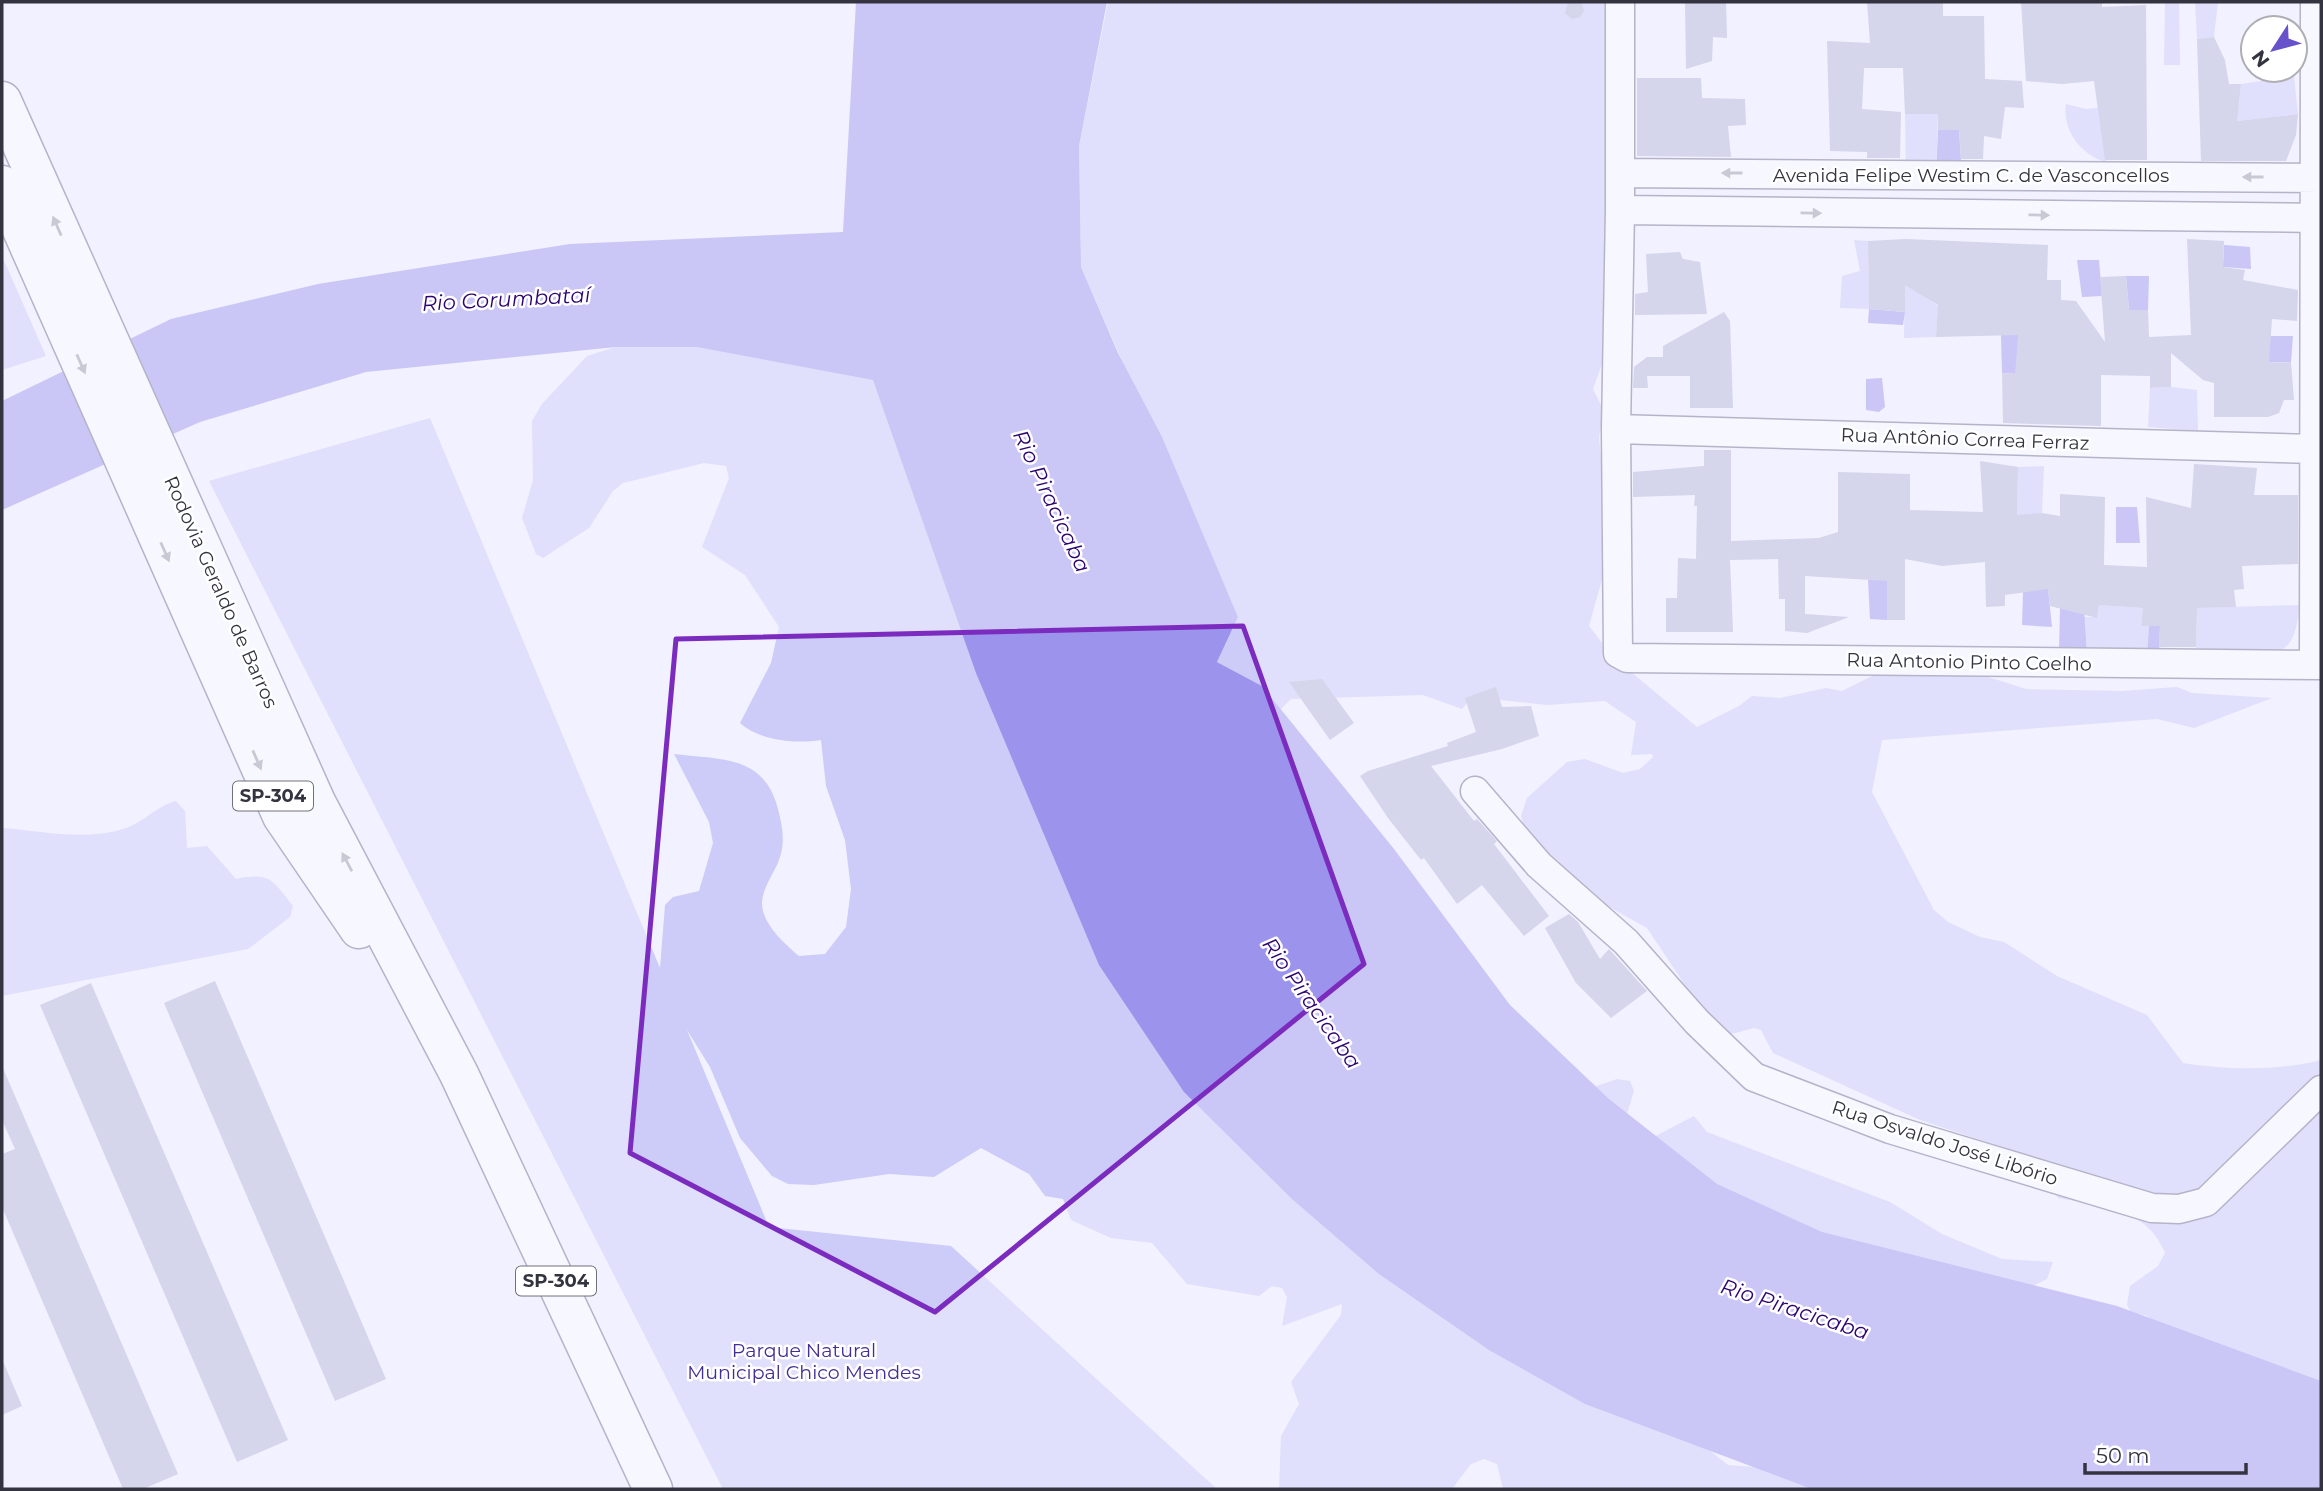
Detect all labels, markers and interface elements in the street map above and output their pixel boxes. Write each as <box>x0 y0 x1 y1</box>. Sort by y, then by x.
north arrow <box>2239 14 2309 84</box>
text: N <box>2247 46 2274 72</box>
street label: Avenida Felipe Westim C. de Vasconcellos <box>1773 164 2169 187</box>
one-way arrow <box>1720 167 1742 179</box>
one-way arrow <box>2242 171 2264 183</box>
one-way arrow <box>1800 207 1822 218</box>
one-way arrow <box>2028 209 2050 221</box>
one-way arrow <box>51 216 63 236</box>
water label: Rio Corumbataí <box>421 282 594 316</box>
one-way arrow <box>75 354 87 374</box>
street label: Rua Antônio Correa Ferraz <box>1840 423 2090 455</box>
water label: Rio Piracicaba <box>1008 426 1096 576</box>
street label: Rodovia Geraldo de Barros <box>159 472 283 712</box>
one-way arrow <box>160 542 171 563</box>
street label: Rua Antonio Pinto Coelho <box>1846 648 2092 676</box>
one-way arrow <box>252 750 263 771</box>
road number: SP-304 <box>233 782 313 810</box>
one-way arrow <box>342 852 353 872</box>
water label: Rio Piracicaba <box>1258 933 1366 1073</box>
street label: Rua Osvaldo José Libório <box>1829 1096 2061 1191</box>
road number: SP-304 <box>516 1266 596 1296</box>
water label: Rio Piracicaba <box>1718 1273 1872 1345</box>
park label: Parque Natural Municipal Chico Mendes <box>687 1339 921 1384</box>
scale bar <box>2085 1432 2246 1476</box>
text: 50 m <box>2096 1443 2150 1468</box>

